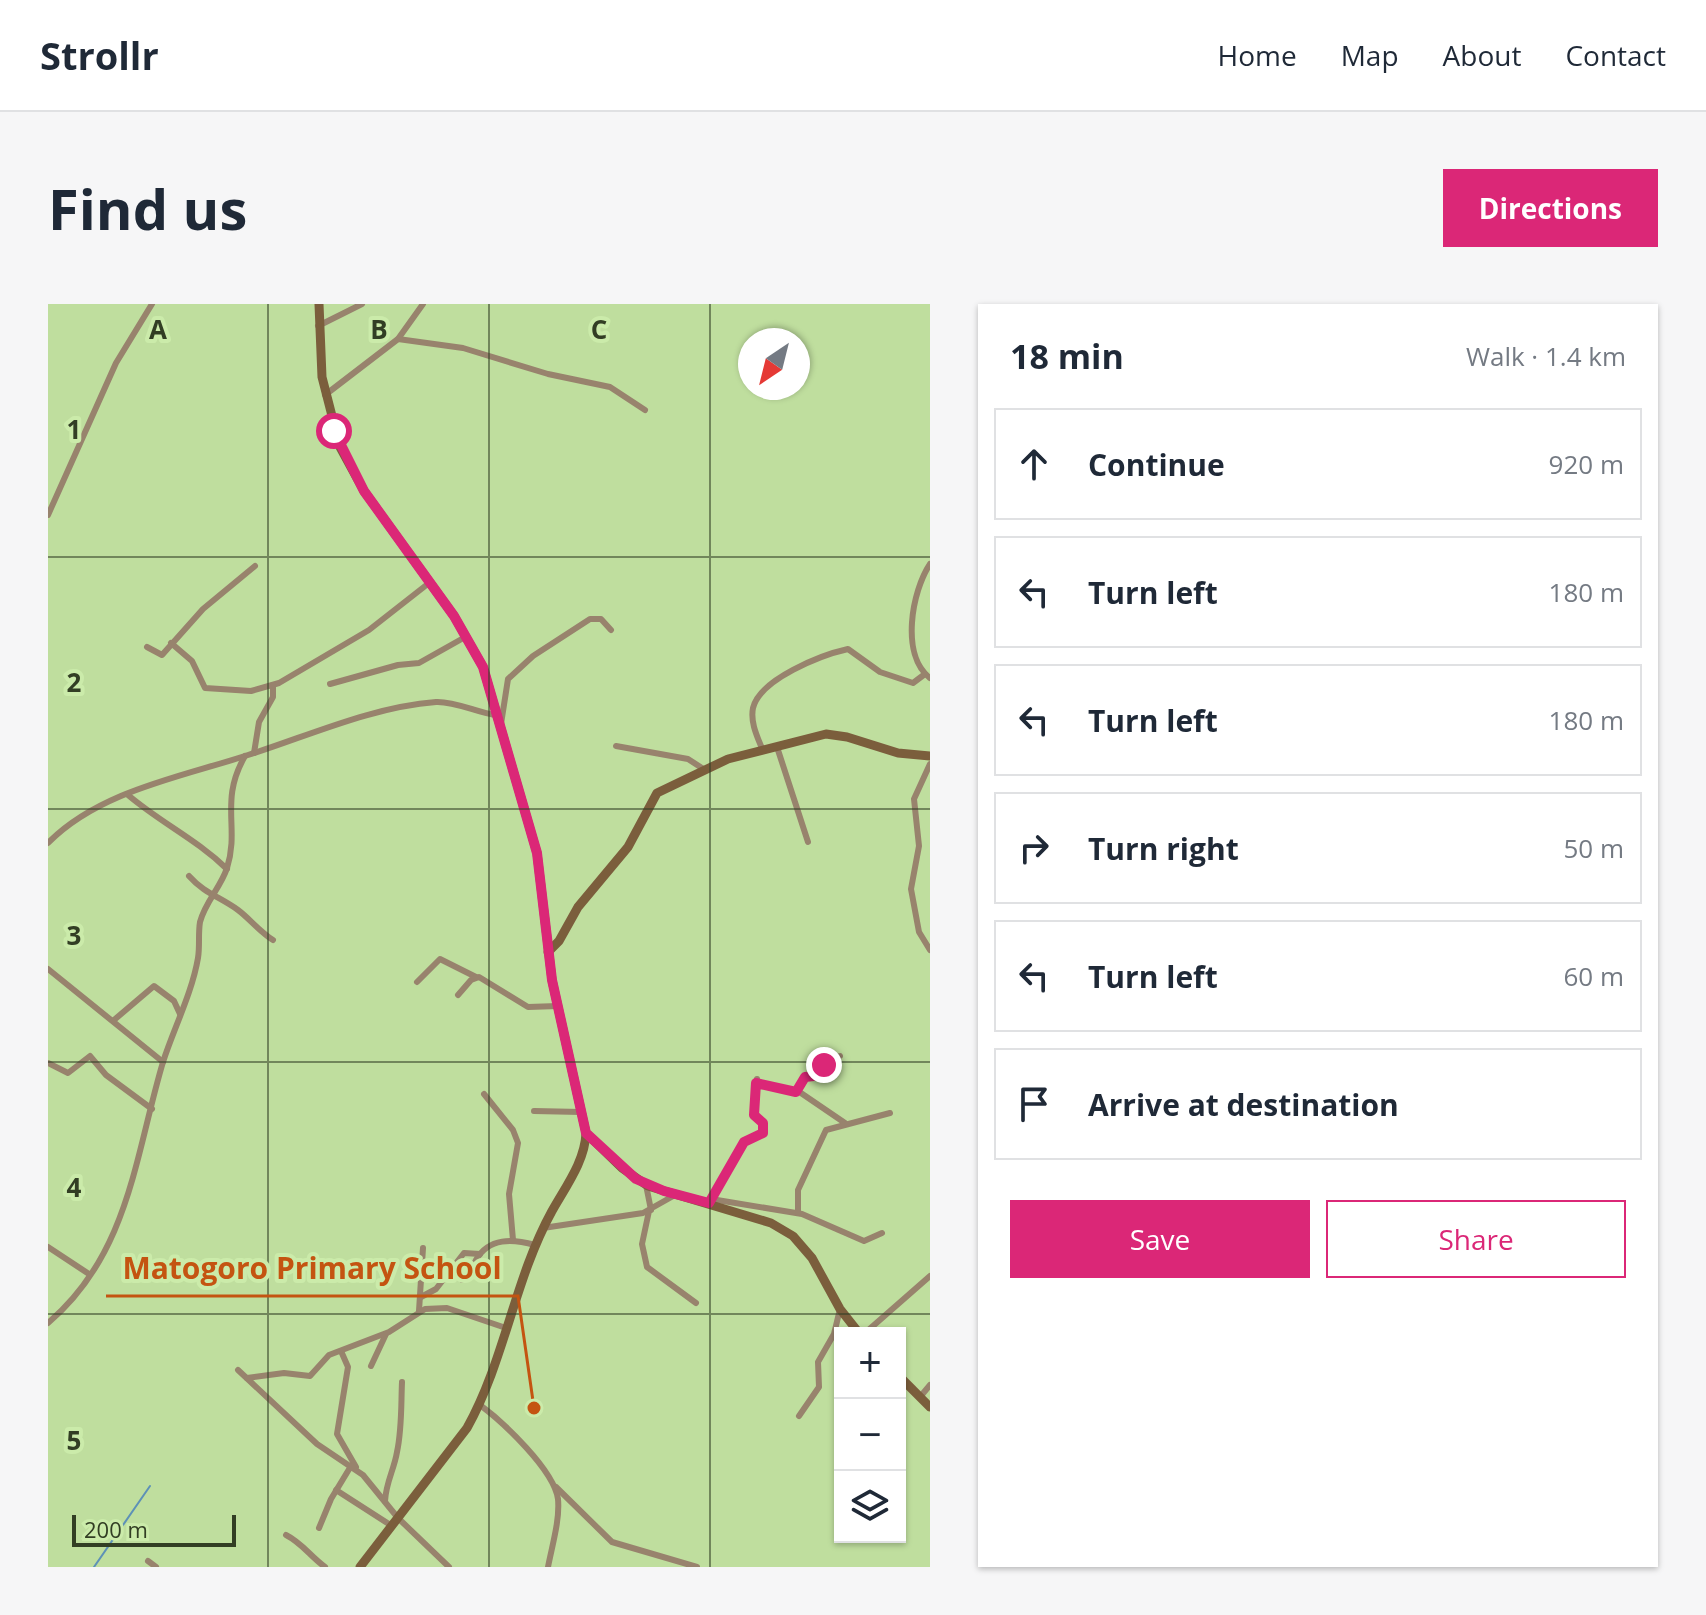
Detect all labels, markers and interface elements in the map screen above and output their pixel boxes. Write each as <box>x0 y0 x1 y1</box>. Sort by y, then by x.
text: Strollr <box>40 29 159 81</box>
text: Home <box>1218 36 1297 74</box>
text: Map <box>1341 36 1399 74</box>
text: About <box>1443 36 1521 74</box>
text: Contact <box>1565 36 1666 74</box>
button: Directions <box>1443 169 1658 247</box>
text: Find us <box>48 170 247 246</box>
text: A <box>149 311 167 347</box>
text: B <box>370 311 388 347</box>
text: C <box>591 311 607 347</box>
north arrow <box>738 328 810 400</box>
text: 18 min <box>1010 333 1124 379</box>
text: Walk · 1.4 km <box>1466 338 1626 374</box>
text: 1 <box>67 411 81 447</box>
route start <box>316 413 352 449</box>
icon: ahead <box>1012 442 1056 486</box>
text: Continue <box>1088 444 1225 485</box>
text: 920 m <box>1549 446 1624 482</box>
icon: left <box>1012 570 1056 614</box>
text: Turn left <box>1088 572 1218 613</box>
text: 180 m <box>1549 574 1624 610</box>
text: 2 <box>67 664 82 700</box>
icon: left <box>1012 698 1056 742</box>
text: Turn left <box>1088 700 1218 741</box>
text: 180 m <box>1549 702 1624 738</box>
icon: right <box>1012 826 1056 870</box>
text: Turn right <box>1088 828 1239 869</box>
text: 50 m <box>1563 830 1624 866</box>
text: 3 <box>67 917 81 953</box>
icon: left <box>1012 954 1056 998</box>
text: Turn left <box>1088 956 1218 997</box>
text: 60 m <box>1563 958 1624 994</box>
route end <box>806 1047 842 1083</box>
icon: arrive <box>1012 1082 1056 1126</box>
text: Arrive at destination <box>1088 1084 1399 1125</box>
text: 4 <box>67 1169 82 1205</box>
button: Save <box>1010 1200 1310 1278</box>
button: Share <box>1326 1200 1626 1278</box>
callout: Matogoro Primary School <box>106 1242 518 1296</box>
text: Matogoro Primary School <box>122 1247 502 1288</box>
map controls <box>834 1327 906 1543</box>
button: + <box>834 1327 906 1399</box>
button: − <box>834 1399 906 1471</box>
text: 5 <box>67 1422 81 1458</box>
button: layers <box>834 1471 906 1543</box>
scale bar <box>72 1511 236 1547</box>
text: 200 m <box>84 1514 148 1544</box>

